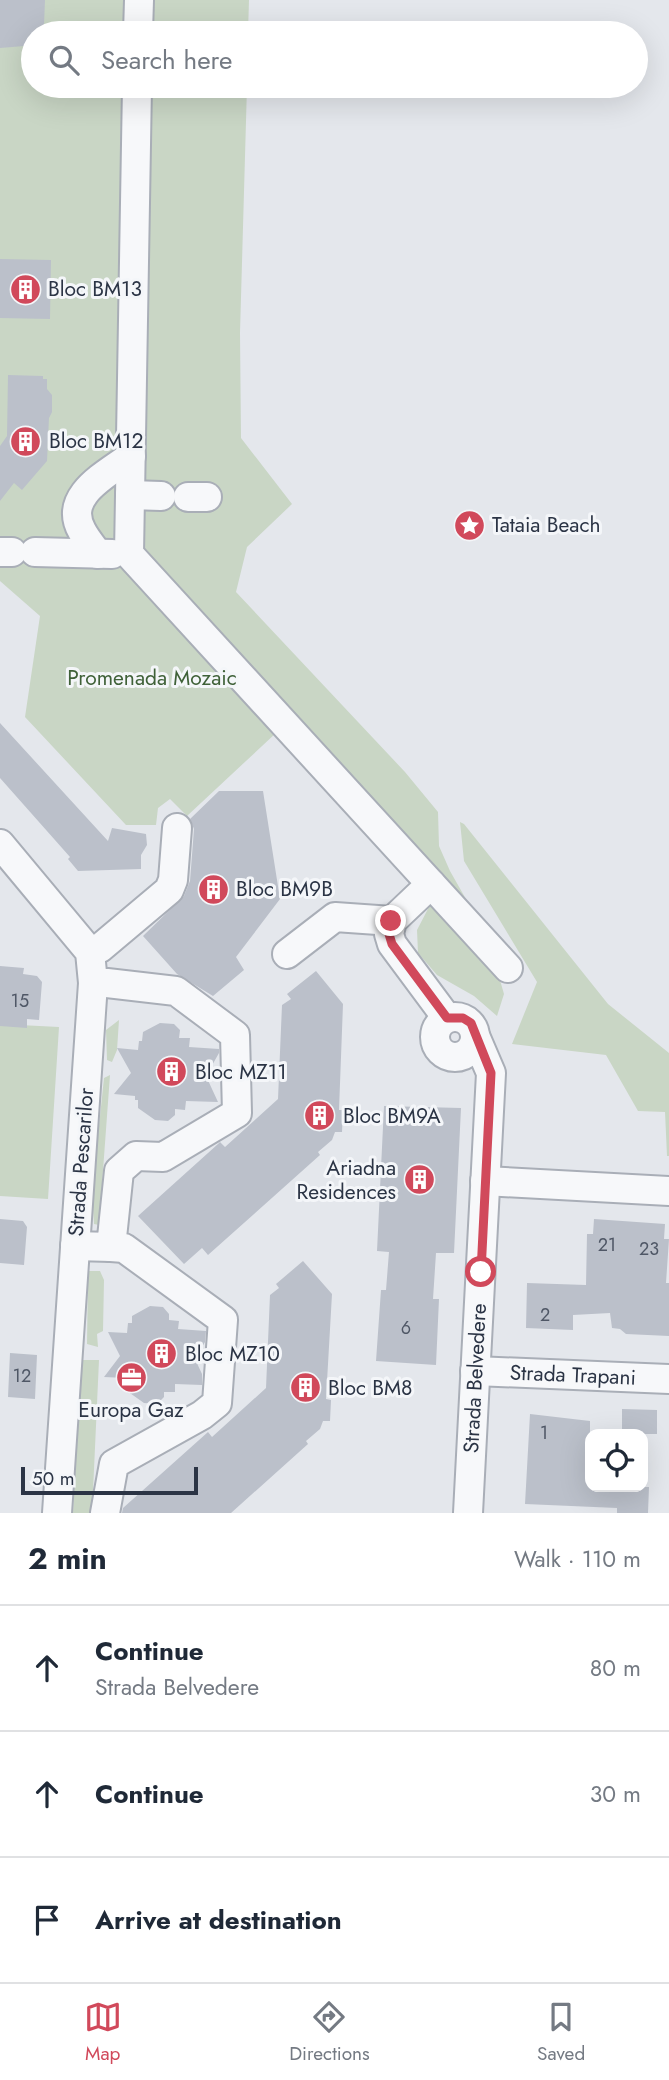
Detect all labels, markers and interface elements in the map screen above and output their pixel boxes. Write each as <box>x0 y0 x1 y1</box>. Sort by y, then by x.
search box <box>21 21 648 98</box>
icon: search <box>45 41 83 79</box>
text: Search here <box>101 41 233 79</box>
building icon: Bloc BM13 <box>8 272 42 306</box>
place label: Bloc BM13 <box>48 274 142 304</box>
building icon: Bloc BM12 <box>9 424 43 458</box>
place label: Bloc BM12 <box>49 426 143 456</box>
place icon: Tataia Beach <box>452 508 486 542</box>
place label: Tataia Beach <box>492 510 600 540</box>
park label: Promenada Mozaic <box>67 663 237 693</box>
building icon: Bloc BM9B <box>196 872 230 906</box>
place label: Bloc BM9B <box>236 874 333 904</box>
route end <box>375 905 406 936</box>
house number: 15 <box>11 988 29 1014</box>
building icon: Bloc MZ11 <box>155 1055 189 1089</box>
place label: Bloc MZ11 <box>195 1057 287 1087</box>
street label: Strada Pescarilor <box>61 1086 101 1237</box>
building icon: Bloc BM9A <box>303 1099 337 1133</box>
place label: Bloc BM9A <box>343 1101 441 1131</box>
place label: Ariadna Residences <box>296 1153 396 1207</box>
building icon: Ariadna Residences <box>402 1163 436 1197</box>
house number: 21 <box>598 1232 616 1258</box>
house number: 23 <box>639 1236 659 1262</box>
route start <box>465 1256 496 1287</box>
street label: Strada Belvedere <box>456 1302 494 1454</box>
house number: 2 <box>540 1302 550 1328</box>
house number: 6 <box>401 1315 411 1341</box>
building icon: Bloc MZ10 <box>145 1337 179 1371</box>
place label: Bloc MZ10 <box>185 1339 280 1369</box>
street label: Strada Trapani <box>509 1357 637 1393</box>
office icon: Europa Gaz <box>114 1361 148 1395</box>
house number: 12 <box>13 1363 31 1389</box>
building icon: Bloc BM8 <box>288 1371 322 1405</box>
place label: Bloc BM8 <box>328 1373 413 1403</box>
place label: Europa Gaz <box>78 1395 184 1425</box>
house number: 1 <box>540 1420 548 1446</box>
map controls <box>585 1429 648 1492</box>
button: locate <box>585 1429 648 1492</box>
scale bar <box>21 1464 198 1496</box>
text: 50 m <box>32 1465 75 1492</box>
text: 2 min <box>28 1537 107 1580</box>
text: Walk · 110 m <box>514 1542 641 1576</box>
text: Continue <box>95 1632 204 1670</box>
icon: ahead <box>28 1649 66 1687</box>
text: 80 m <box>590 1651 641 1685</box>
text: Strada Belvedere <box>95 1670 259 1704</box>
icon: ahead <box>28 1775 66 1813</box>
text: Continue <box>95 1775 204 1813</box>
text: 30 m <box>590 1777 641 1811</box>
icon: arrive <box>28 1901 66 1939</box>
text: Arrive at destination <box>95 1901 342 1939</box>
tab: Map <box>84 1998 122 2067</box>
tab: Directions <box>289 1998 370 2067</box>
tab: Saved <box>537 1998 585 2067</box>

